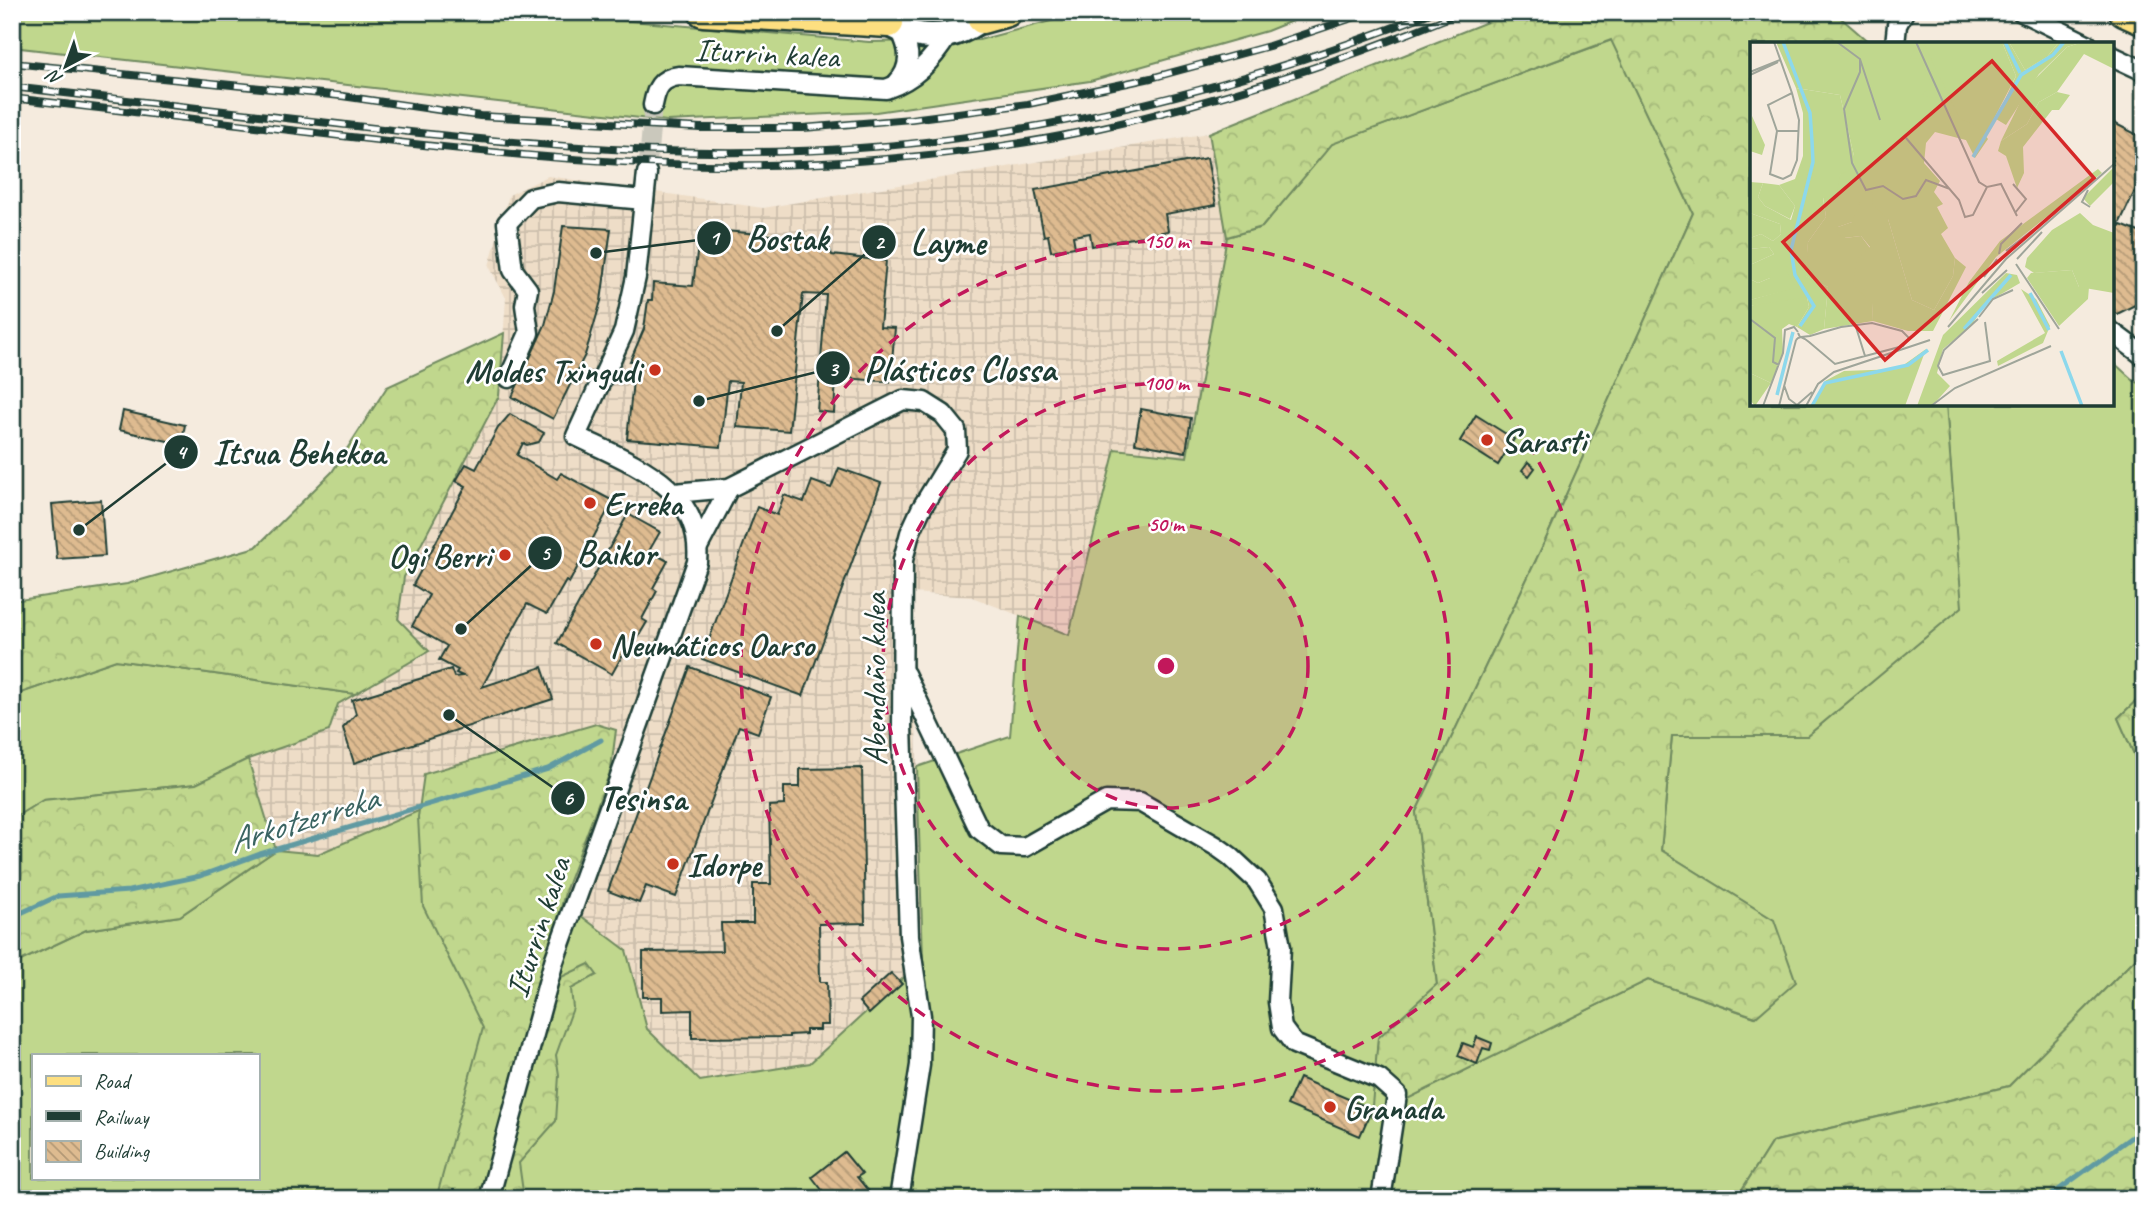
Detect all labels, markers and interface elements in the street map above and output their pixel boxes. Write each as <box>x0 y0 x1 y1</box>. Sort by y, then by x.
street label: Iturrin kalea <box>694 28 842 78</box>
north arrow <box>32 32 102 102</box>
inset map <box>1750 42 2114 406</box>
text: N <box>41 63 68 91</box>
callout: Bostak <box>697 210 842 266</box>
callout: Layme <box>862 214 1000 270</box>
text: Bostak <box>746 216 831 261</box>
text: Layme <box>911 220 988 265</box>
text: 1 <box>709 225 721 251</box>
text: 150 m <box>1143 228 1191 254</box>
text: 2 <box>874 229 886 255</box>
callout: Plásticos Clossa <box>815 340 1069 396</box>
text: Plásticos Clossa <box>864 347 1059 392</box>
place label: Moldes Txingudi <box>465 350 646 392</box>
text: 3 <box>828 356 840 382</box>
marker: Moldes Txingudi <box>647 362 663 378</box>
text: 100 m <box>1143 370 1191 396</box>
place label: Sarasti <box>1501 420 1591 462</box>
callout: Itsua Behekoa <box>163 424 400 480</box>
text: Itsua Behekoa <box>213 430 389 475</box>
marker: Sarasti <box>1479 432 1495 448</box>
text: 4 <box>176 439 188 465</box>
place label: Erreka <box>604 483 685 525</box>
marker: Erreka <box>582 495 598 511</box>
text: 50 m <box>1148 511 1186 537</box>
callout: Baikor <box>527 525 669 581</box>
text: Baikor <box>576 531 659 576</box>
place label: Ogi Berri <box>388 535 496 577</box>
text: 5 <box>540 540 551 566</box>
marker: Ogi Berri <box>497 547 513 563</box>
street label: Abendaño kalea <box>854 590 896 766</box>
place label: Neumáticos Oarso <box>610 624 816 666</box>
marker: Neumáticos Oarso <box>588 636 604 652</box>
centre of rings <box>1154 654 1178 678</box>
callout: Tesinsa <box>551 770 701 826</box>
water label: Arkotzerreka <box>223 774 387 863</box>
text: Tesinsa <box>600 776 690 821</box>
text: 6 <box>563 785 575 811</box>
place label: Idorpe <box>687 844 764 886</box>
street label: Iturrin kalea <box>496 850 581 1003</box>
marker: Idorpe <box>665 856 681 872</box>
legend <box>32 1054 259 1180</box>
text: Road <box>94 1068 133 1094</box>
place label: Granada <box>1344 1087 1446 1129</box>
marker: Granada <box>1322 1099 1338 1115</box>
text: Railway <box>94 1104 150 1130</box>
text: Building <box>94 1138 151 1164</box>

